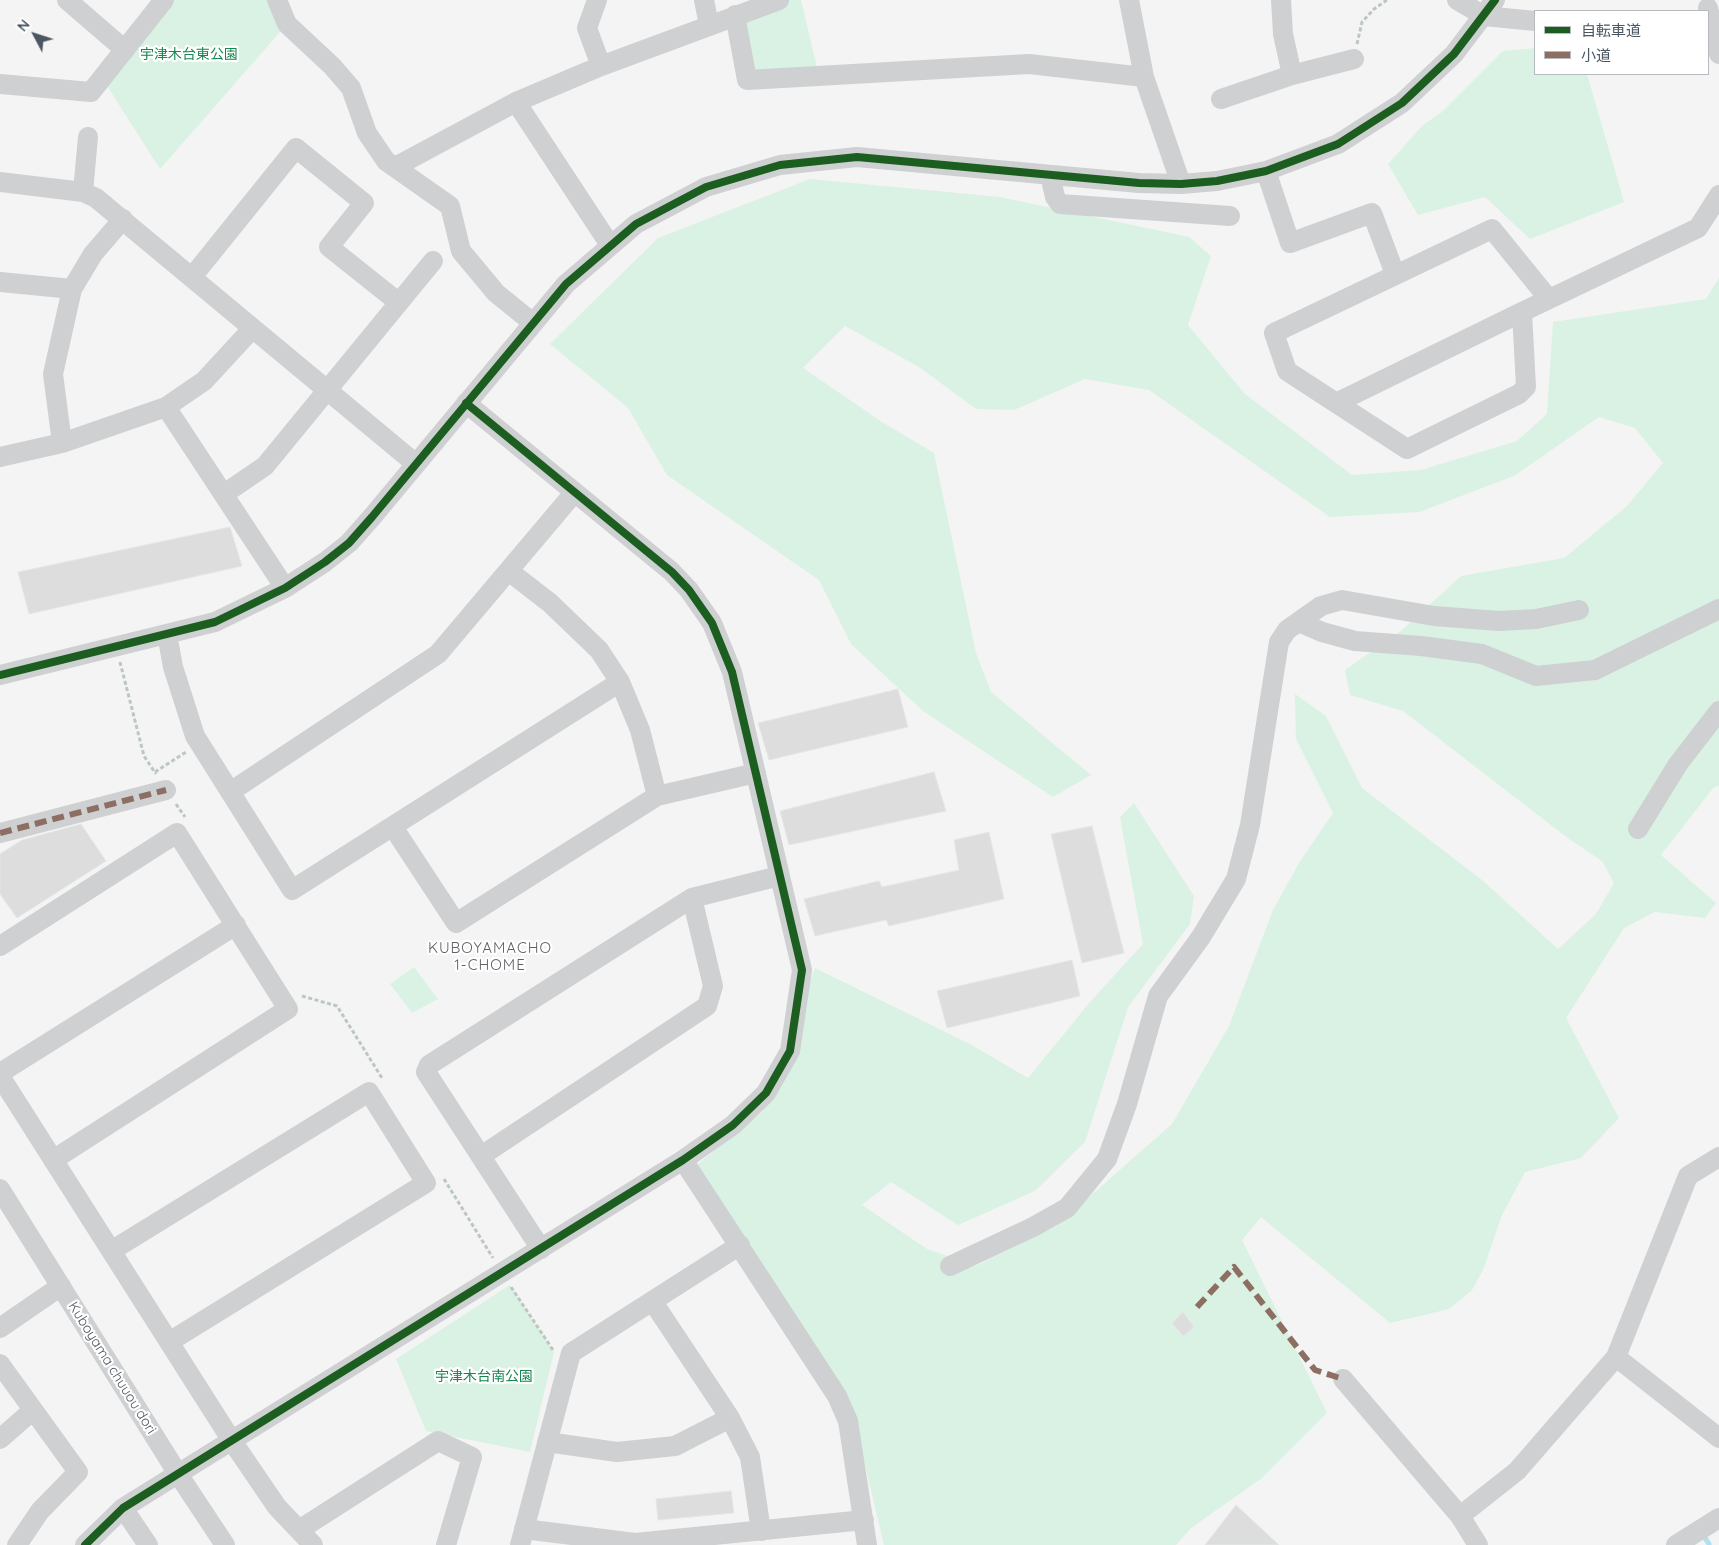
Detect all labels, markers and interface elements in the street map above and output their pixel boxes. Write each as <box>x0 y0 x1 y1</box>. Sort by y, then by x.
north arrow <box>10 10 60 60</box>
legend <box>1534 10 1709 75</box>
text: N <box>13 16 34 35</box>
text: 自転車道 <box>1581 21 1641 40</box>
text: 小道 <box>1581 46 1611 65</box>
park label: 宇津木台東公園 <box>140 47 238 63</box>
district label: KUBOYAMACHO 1-CHOME <box>427 939 553 974</box>
street label: Kuboyama chuuou dori <box>64 1299 160 1437</box>
park label: 宇津木台南公園 <box>435 1369 533 1385</box>

